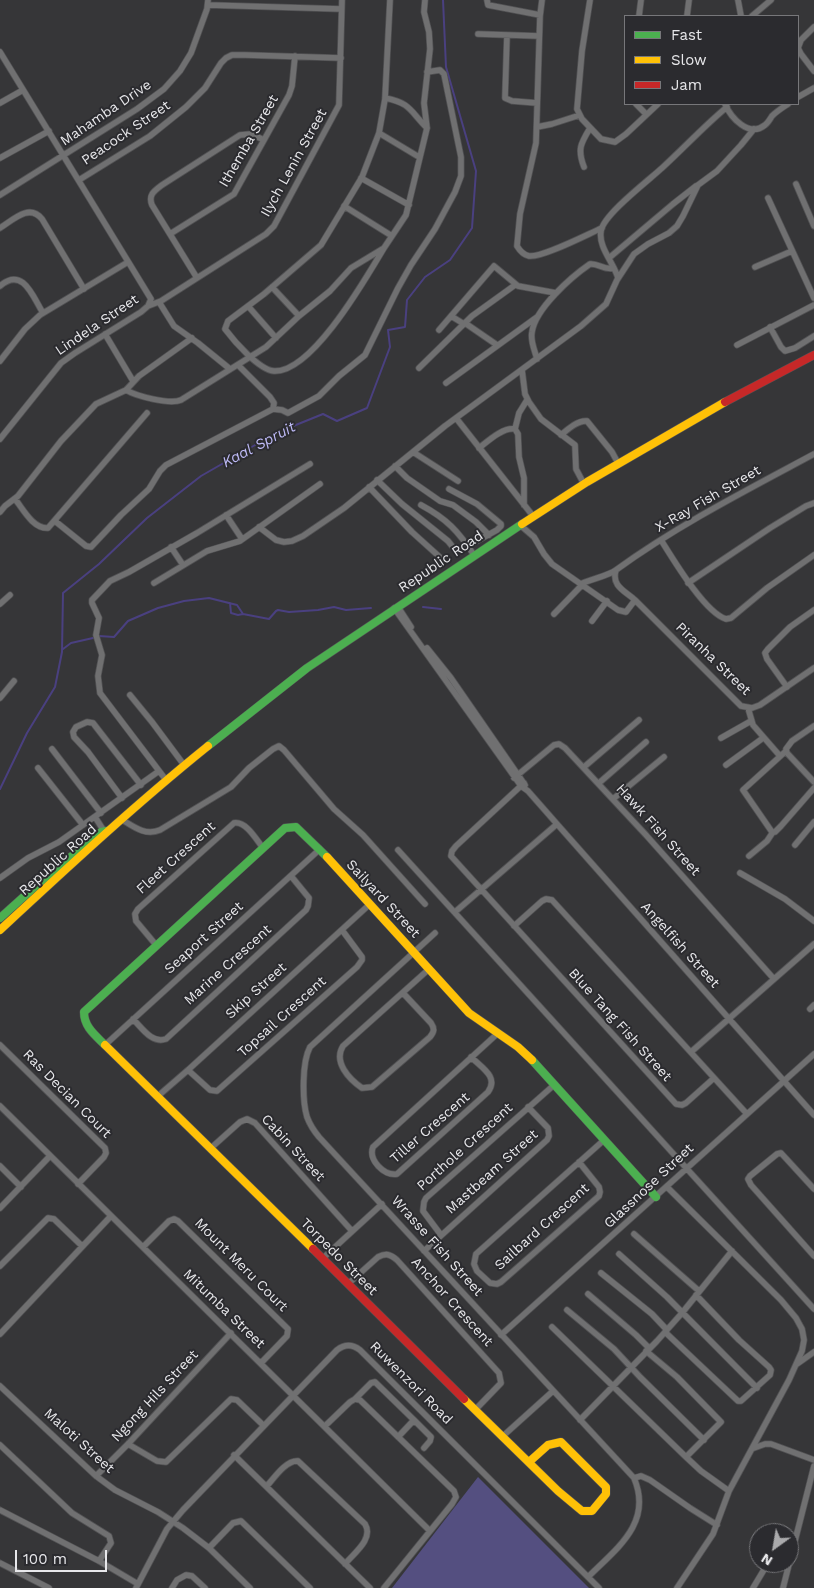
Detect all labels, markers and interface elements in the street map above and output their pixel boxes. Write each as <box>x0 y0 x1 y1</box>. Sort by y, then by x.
legend <box>624 15 799 105</box>
text: Fast <box>671 26 702 44</box>
text: Slow <box>671 51 707 69</box>
street label: Mahamba Drive <box>57 76 155 150</box>
text: Jam <box>671 76 702 94</box>
street label: Ithemba Street <box>216 92 282 190</box>
street label: Peacock Street <box>78 97 174 169</box>
street label: Ilych Lenin Street <box>257 106 331 220</box>
street label: Lindela Street <box>52 291 142 359</box>
water label: Kaal Spruit <box>219 418 299 472</box>
street label: X-Ray Fish Street <box>652 462 764 536</box>
street label: Republic Road <box>396 528 486 596</box>
street label: Piranha Street <box>672 619 754 699</box>
street label: Hawk Fish Street <box>612 781 704 879</box>
street label: Fleet Crescent <box>133 818 219 898</box>
street label: Republic Road <box>16 821 100 899</box>
street label: Sailyard Street <box>343 856 423 942</box>
street label: Seaport Street <box>161 898 247 978</box>
street label: Angelfish Street <box>637 899 723 991</box>
street label: Marine Crescent <box>181 921 275 1009</box>
street label: Skip Street <box>222 959 290 1023</box>
street label: Blue Tang Fish Street <box>565 965 675 1085</box>
street label: Topsail Crescent <box>234 973 330 1061</box>
street label: Ras Decian Court <box>19 1046 115 1142</box>
street label: Tiller Crescent <box>387 1089 473 1167</box>
street label: Porthole Crescent <box>414 1100 516 1194</box>
street label: Cabin Street <box>258 1111 328 1185</box>
street label: Mastbeam Street <box>443 1126 541 1218</box>
street label: Glassnose Street <box>601 1140 697 1232</box>
street label: Sailbard Crescent <box>491 1180 593 1274</box>
street label: Wrasse Fish Street <box>387 1192 487 1300</box>
street label: Mount Meru Court <box>191 1215 291 1315</box>
street label: Torpedo Street <box>297 1215 381 1299</box>
street label: Anchor Crescent <box>408 1254 496 1350</box>
street label: Mitumba Street <box>180 1266 268 1352</box>
street label: Ruwenzori Road <box>366 1338 456 1428</box>
street label: Ngong Hils Street <box>108 1347 202 1445</box>
street label: Maloti Street <box>40 1405 118 1477</box>
north arrow <box>749 1523 799 1573</box>
scale bar <box>18 1540 110 1572</box>
text: 100 m <box>23 1550 67 1568</box>
text: N <box>758 1550 775 1569</box>

